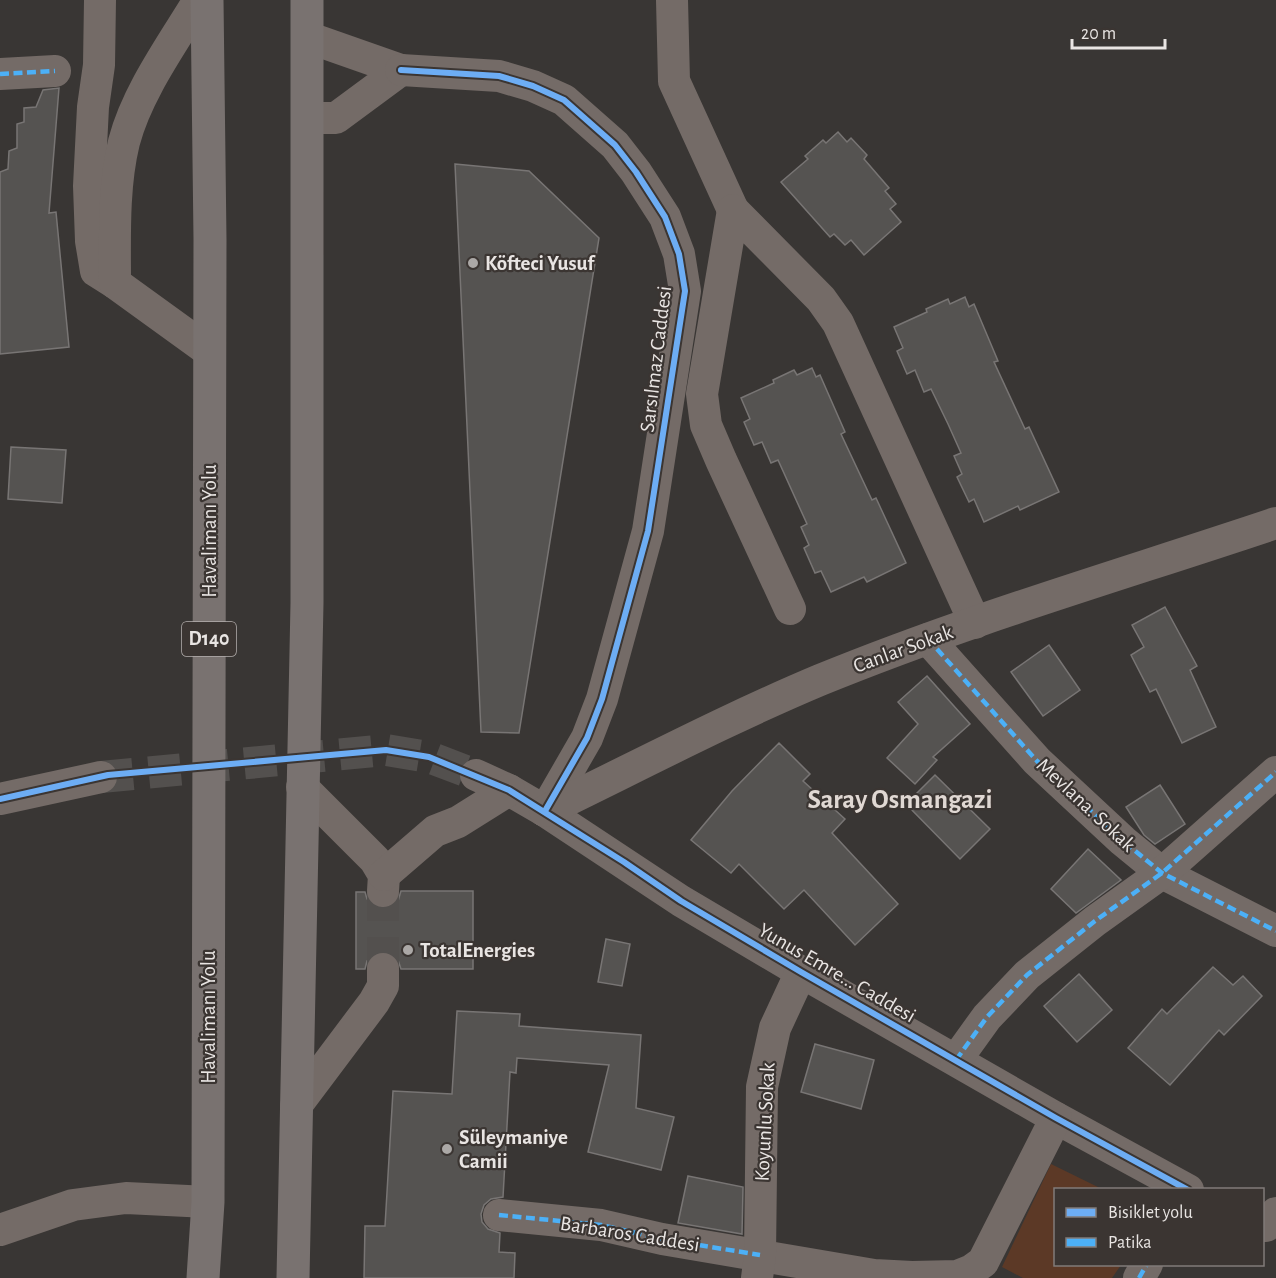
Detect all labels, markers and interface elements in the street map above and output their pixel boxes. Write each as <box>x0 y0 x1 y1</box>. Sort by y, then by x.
scale bar <box>1072 12 1165 50</box>
text: 20 m <box>1081 25 1116 43</box>
place label: Köfteci Yusuf <box>485 253 596 274</box>
marker: Köfteci Yusuf <box>466 256 480 270</box>
street label: Sarsılmaz Caddesi <box>637 285 675 433</box>
street label: Havalimanı Yolu <box>199 464 220 598</box>
street label: Canlar Sokak <box>850 621 956 677</box>
road number: D140 <box>182 622 236 656</box>
street label: Mevlana. Sokak <box>1033 754 1140 856</box>
district label: Saray Osmangazi <box>807 786 993 814</box>
street label: Yunus Emre... Caddesi <box>755 919 919 1027</box>
place label: TotalEnergies <box>420 940 535 961</box>
marker: TotalEnergies <box>401 943 415 957</box>
street label: Havalimanı Yolu <box>198 950 219 1084</box>
street label: Koyunlu Sokak <box>751 1062 779 1182</box>
place label: Süleymaniye Camii <box>459 1127 568 1172</box>
marker: Süleymaniye Camii <box>440 1142 454 1156</box>
legend <box>1054 1188 1264 1266</box>
text: Bisiklet yolu <box>1108 1204 1193 1222</box>
street label: Barbaros Caddesi <box>559 1213 701 1255</box>
text: Patika <box>1108 1234 1151 1252</box>

